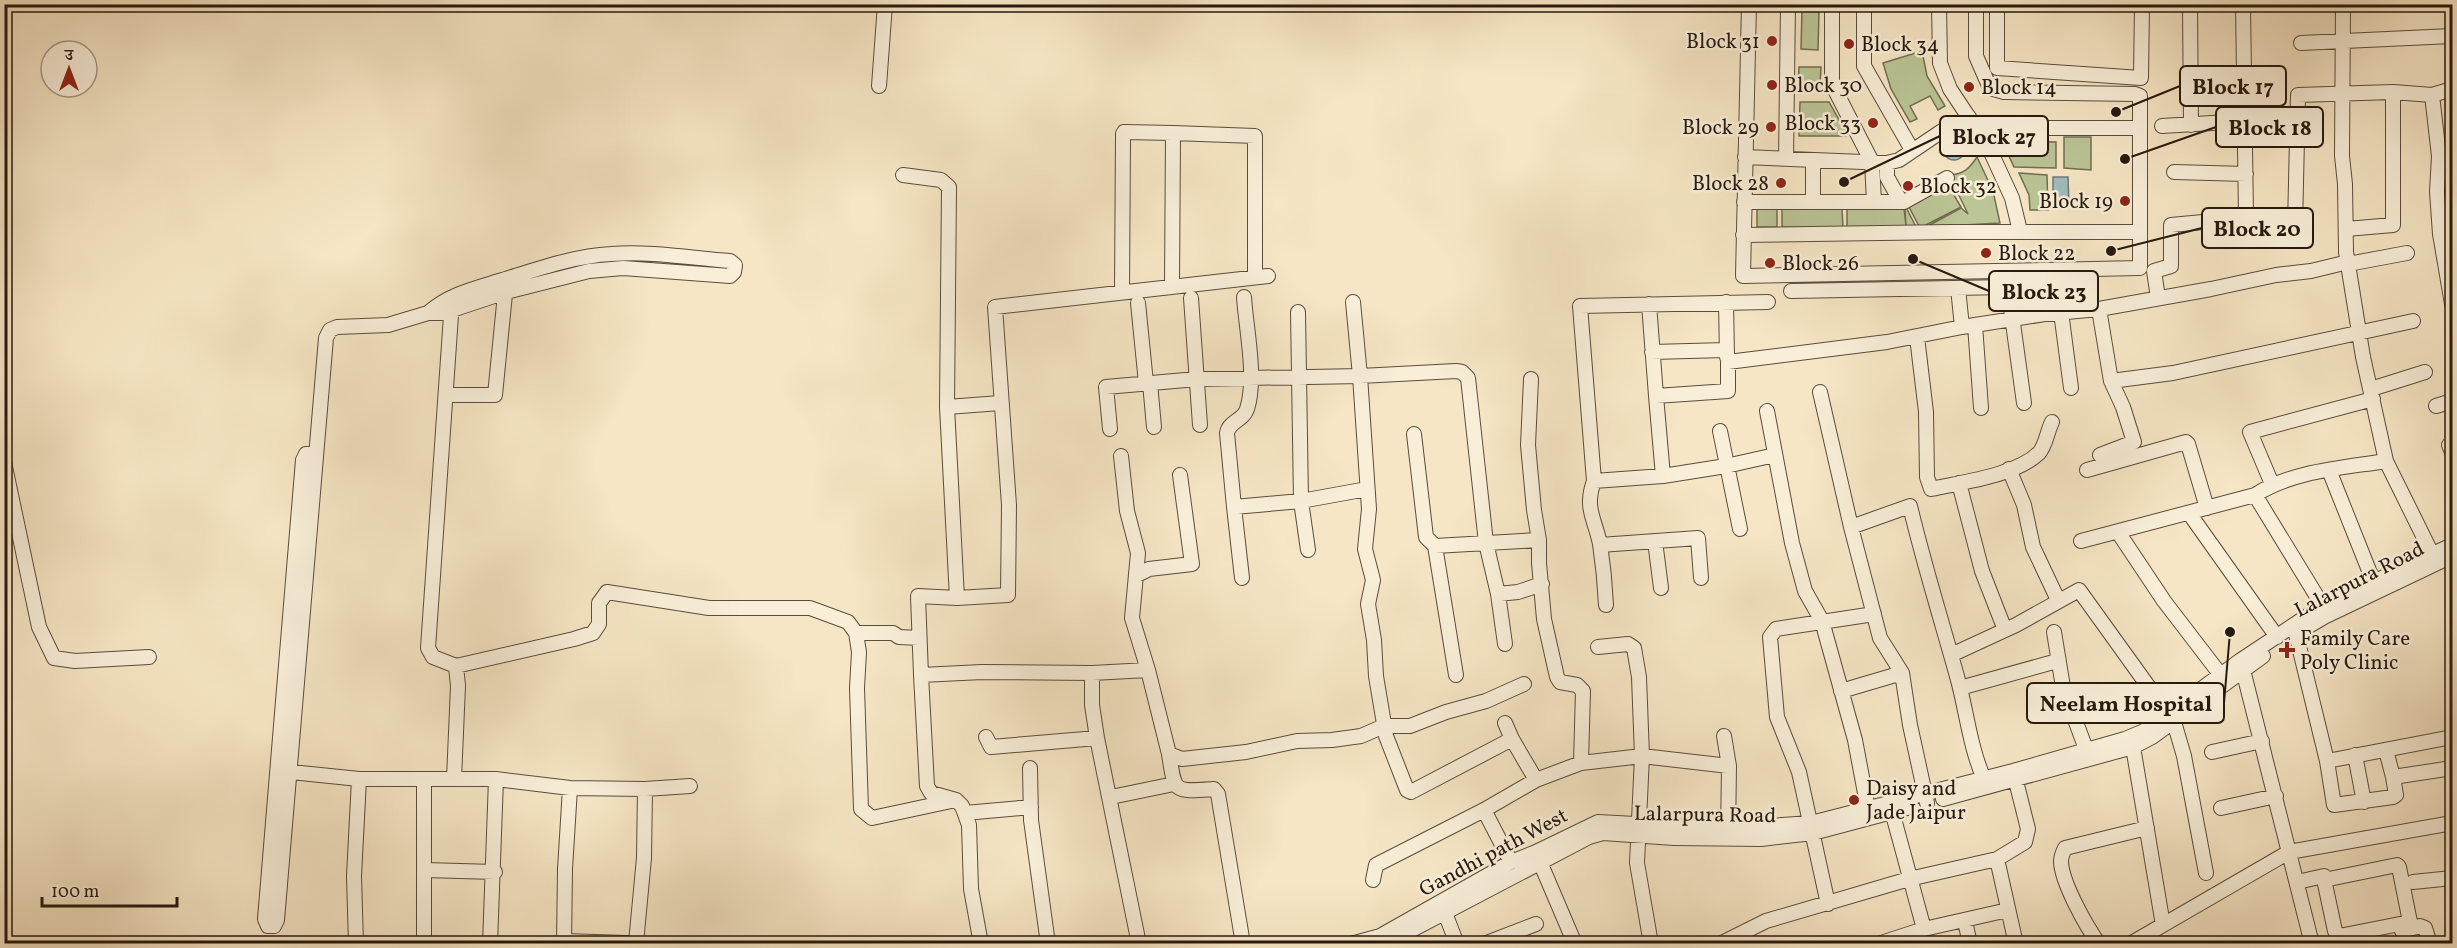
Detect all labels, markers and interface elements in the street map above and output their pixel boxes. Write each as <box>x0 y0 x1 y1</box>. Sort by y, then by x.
place label: Block 31 <box>1686 28 1760 57</box>
place label: Block 34 <box>1861 31 1939 60</box>
marker: Block 31 <box>1765 34 1779 48</box>
marker: Block 34 <box>1842 37 1856 51</box>
north arrow <box>39 39 99 99</box>
text: उ <box>64 45 75 67</box>
callout: Block 17 <box>2180 66 2286 106</box>
place label: Block 30 <box>1784 72 1862 101</box>
text: Block 17 <box>2192 73 2274 104</box>
place label: Block 14 <box>1981 74 2057 103</box>
marker: Block 30 <box>1765 78 1779 92</box>
marker: Block 14 <box>1962 80 1976 94</box>
callout: Block 18 <box>2216 107 2323 147</box>
place label: Block 33 <box>1785 110 1861 139</box>
place label: Block 29 <box>1682 114 1759 143</box>
text: Block 18 <box>2228 114 2312 145</box>
marker: Block 33 <box>1866 116 1880 130</box>
callout: Block 27 <box>1940 116 2048 156</box>
marker: Block 29 <box>1764 120 1778 134</box>
text: Block 27 <box>1952 123 2036 154</box>
place label: Block 28 <box>1692 170 1769 199</box>
place label: Block 32 <box>1920 173 1997 202</box>
marker: Block 28 <box>1774 176 1788 190</box>
marker: Block 32 <box>1901 179 1915 193</box>
place label: Block 19 <box>2039 188 2113 217</box>
marker: Block 19 <box>2118 194 2132 208</box>
callout: Block 20 <box>2202 208 2313 248</box>
text: Block 20 <box>2213 215 2301 246</box>
place label: Block 22 <box>1998 240 2076 269</box>
marker: Block 22 <box>1979 246 1993 260</box>
place label: Block 26 <box>1782 250 1859 279</box>
marker: Block 26 <box>1763 256 1777 270</box>
callout: Block 23 <box>1989 271 2098 311</box>
text: Block 23 <box>2002 278 2086 309</box>
street label: Lalarpura Road <box>2290 535 2430 626</box>
place label: Family Care Poly Clinic <box>2300 625 2410 678</box>
marker: Family Care Poly Clinic <box>2278 641 2296 659</box>
callout: Neelam Hospital <box>2027 683 2224 723</box>
text: Neelam Hospital <box>2040 690 2212 721</box>
place label: Daisy and Jade Jaipur <box>1866 775 1966 828</box>
marker: Daisy and Jade Jaipur <box>1847 793 1861 807</box>
street label: Lalarpura Road <box>1633 800 1776 831</box>
street label: Gandhi path West <box>1414 802 1573 905</box>
scale bar <box>42 870 177 908</box>
text: 100 m <box>51 880 100 905</box>

